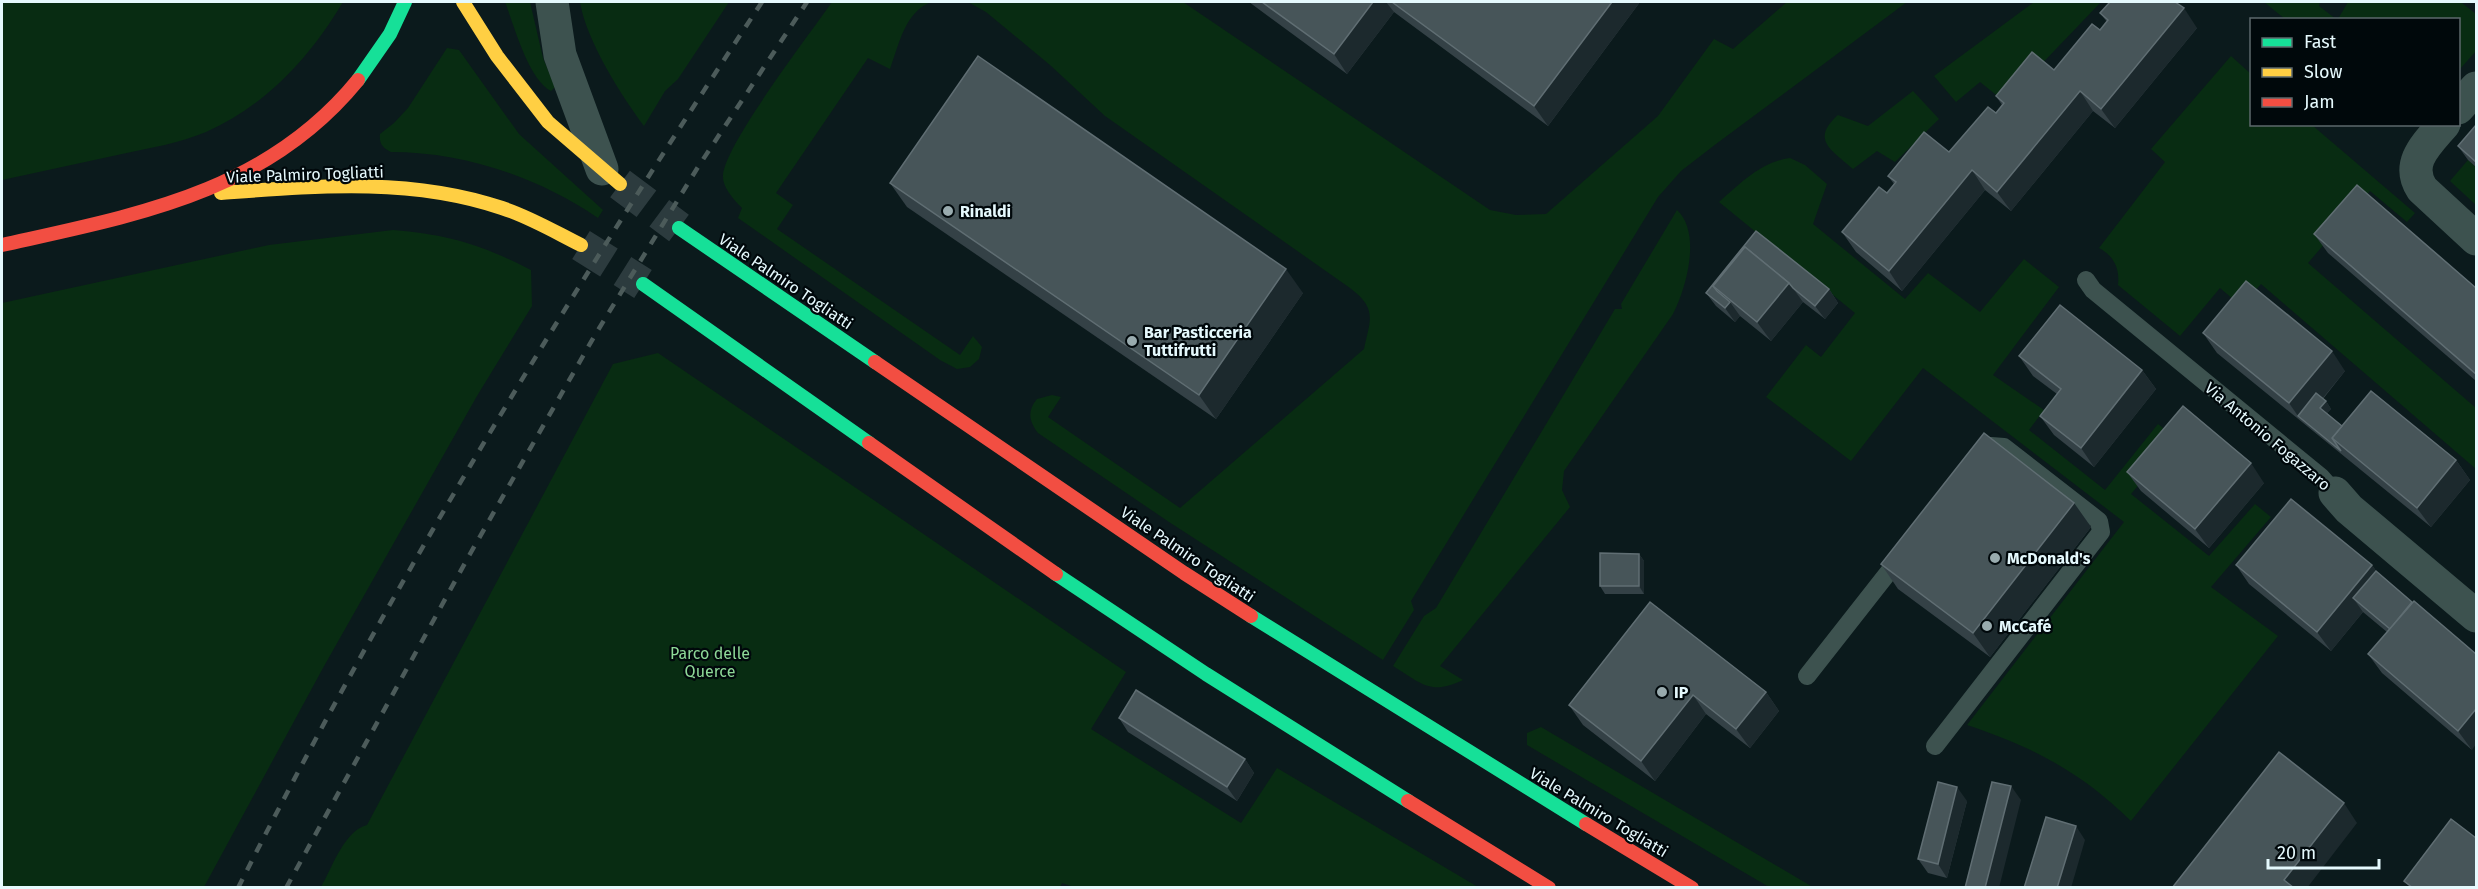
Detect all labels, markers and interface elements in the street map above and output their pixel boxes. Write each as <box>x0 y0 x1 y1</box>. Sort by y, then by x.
legend <box>2250 18 2460 126</box>
text: Fast <box>2304 31 2337 53</box>
text: Slow <box>2304 61 2343 83</box>
text: Jam <box>2304 91 2335 113</box>
street label: Viale Palmiro Togliatti <box>226 162 384 187</box>
place label: Rinaldi <box>960 202 1011 221</box>
marker: Rinaldi <box>941 204 955 218</box>
street label: Viale Palmiro Togliatti <box>715 229 856 333</box>
place label: Bar Pasticceria Tuttifrutti <box>1144 323 1252 360</box>
marker: Bar Pasticceria Tuttifrutti <box>1125 334 1139 348</box>
street label: Via Antonio Fogazzaro <box>2201 378 2334 494</box>
street label: Viale Palmiro Togliatti <box>1117 502 1258 606</box>
place label: McDonald's <box>2007 549 2091 568</box>
marker: McDonald's <box>1988 551 2002 565</box>
place label: McCafé <box>1999 617 2052 636</box>
marker: McCafé <box>1980 619 1994 633</box>
park label: Parco delle Querce <box>670 644 750 681</box>
place label: IP <box>1674 683 1689 702</box>
marker: IP <box>1655 685 1669 699</box>
street label: Viale Palmiro Togliatti <box>1526 764 1671 861</box>
scale bar <box>2268 832 2379 870</box>
text: 20 m <box>2277 842 2316 864</box>

